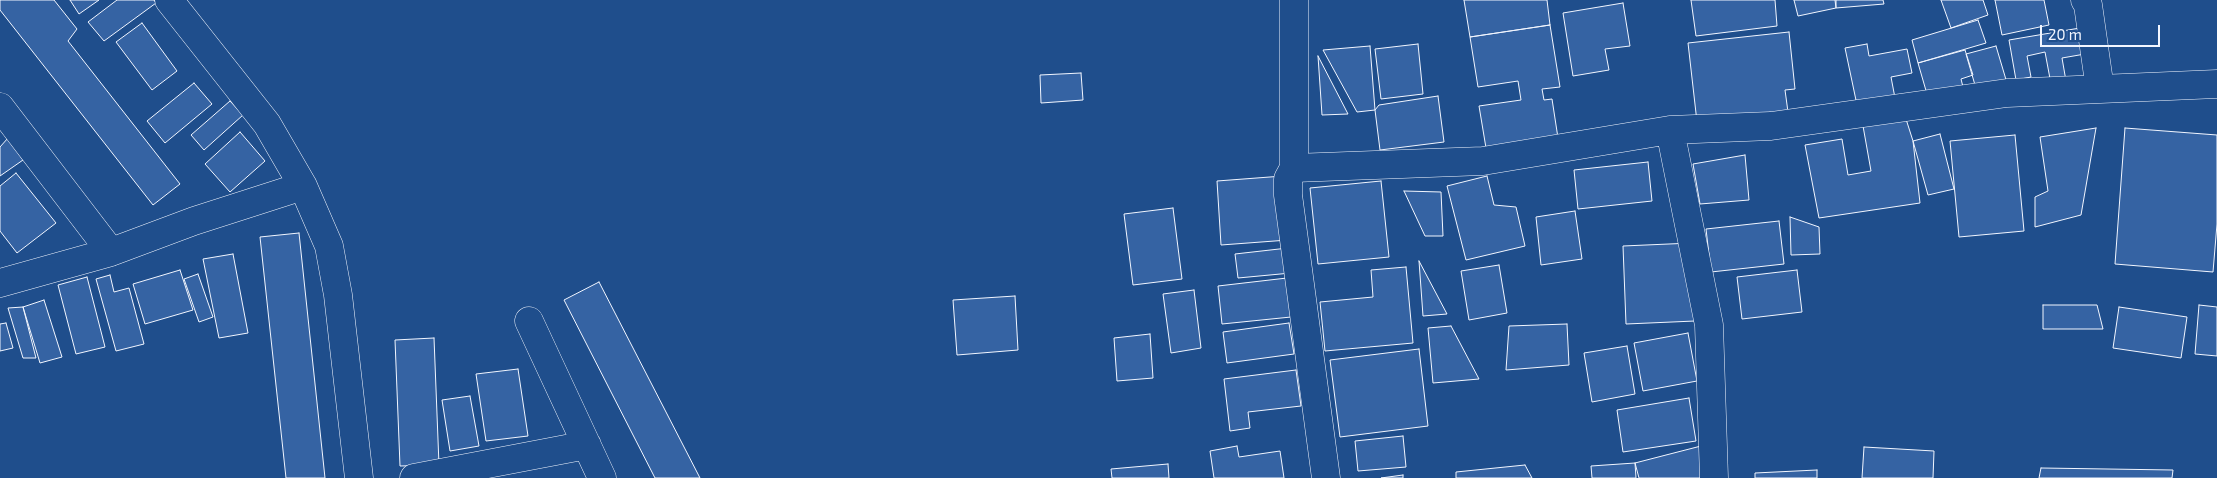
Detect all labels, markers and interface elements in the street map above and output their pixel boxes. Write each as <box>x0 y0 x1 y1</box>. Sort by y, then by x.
scale bar <box>2042 15 2162 47</box>
text: 20 m <box>2048 25 2082 43</box>

